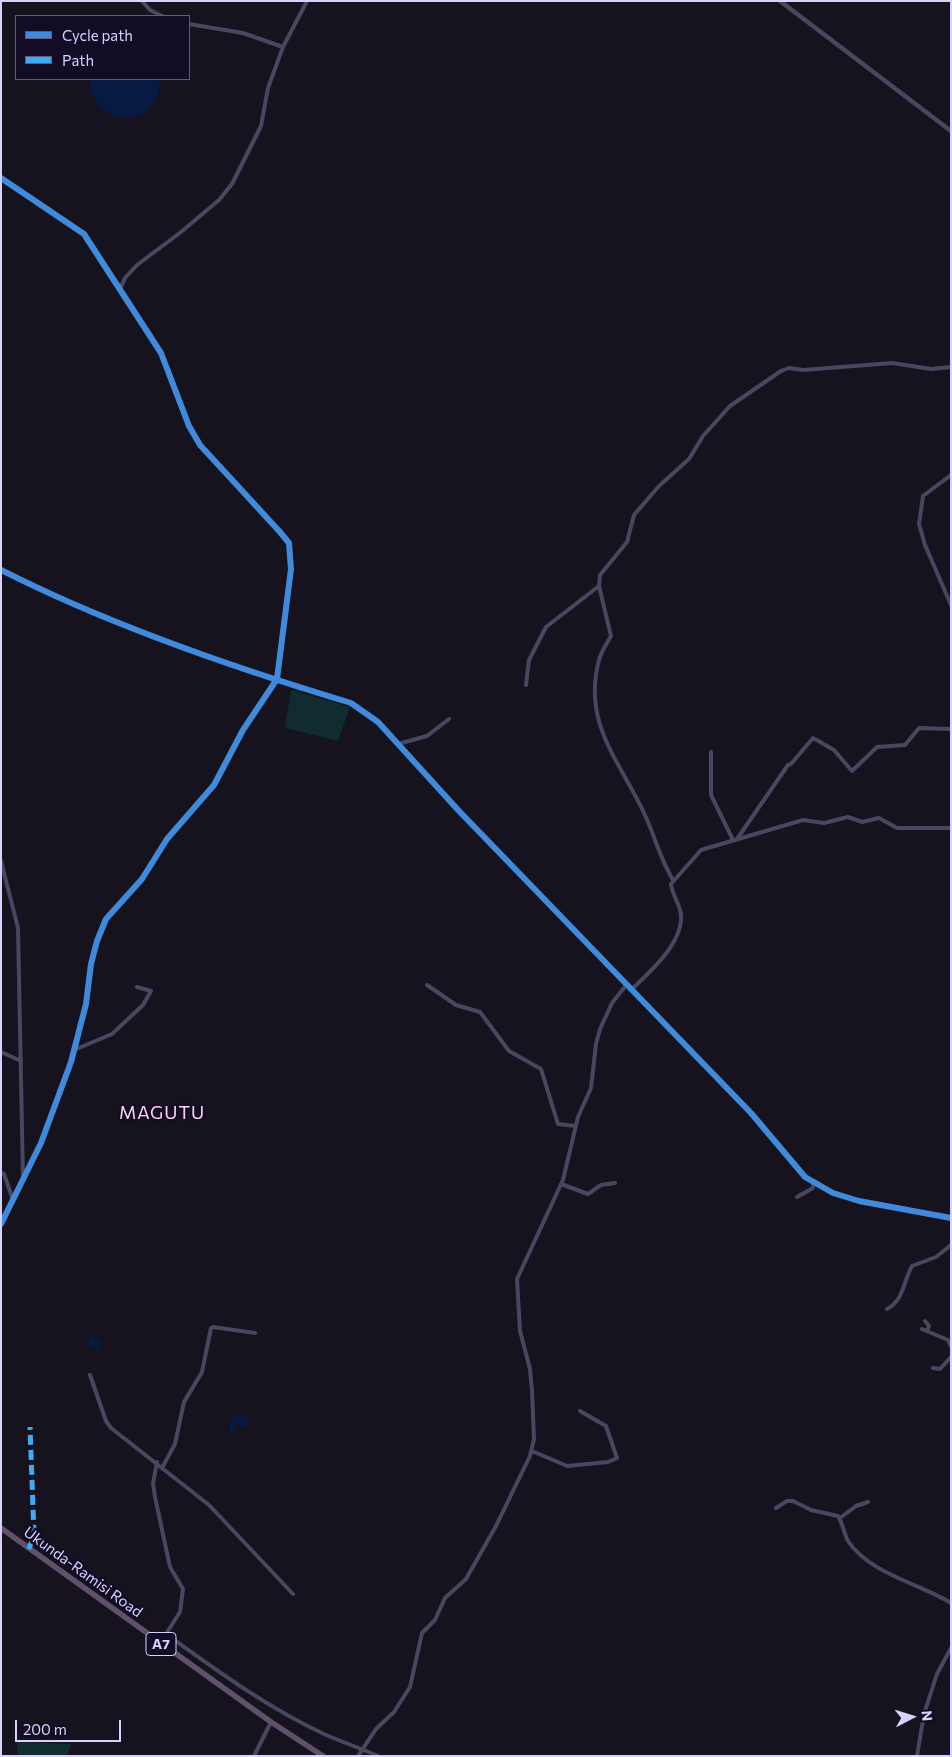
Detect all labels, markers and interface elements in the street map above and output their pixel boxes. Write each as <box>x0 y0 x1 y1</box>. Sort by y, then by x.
legend <box>15 15 190 80</box>
text: Cycle path <box>62 26 133 44</box>
text: Path <box>62 51 94 69</box>
district label: MAGUTU <box>118 1102 206 1124</box>
street label: Ukunda-Ramisi Road <box>20 1523 146 1621</box>
road number: A7 <box>146 1632 176 1656</box>
north arrow <box>887 1692 937 1742</box>
scale bar <box>18 1710 124 1742</box>
text: N <box>919 1710 936 1722</box>
text: 200 m <box>23 1720 67 1738</box>

